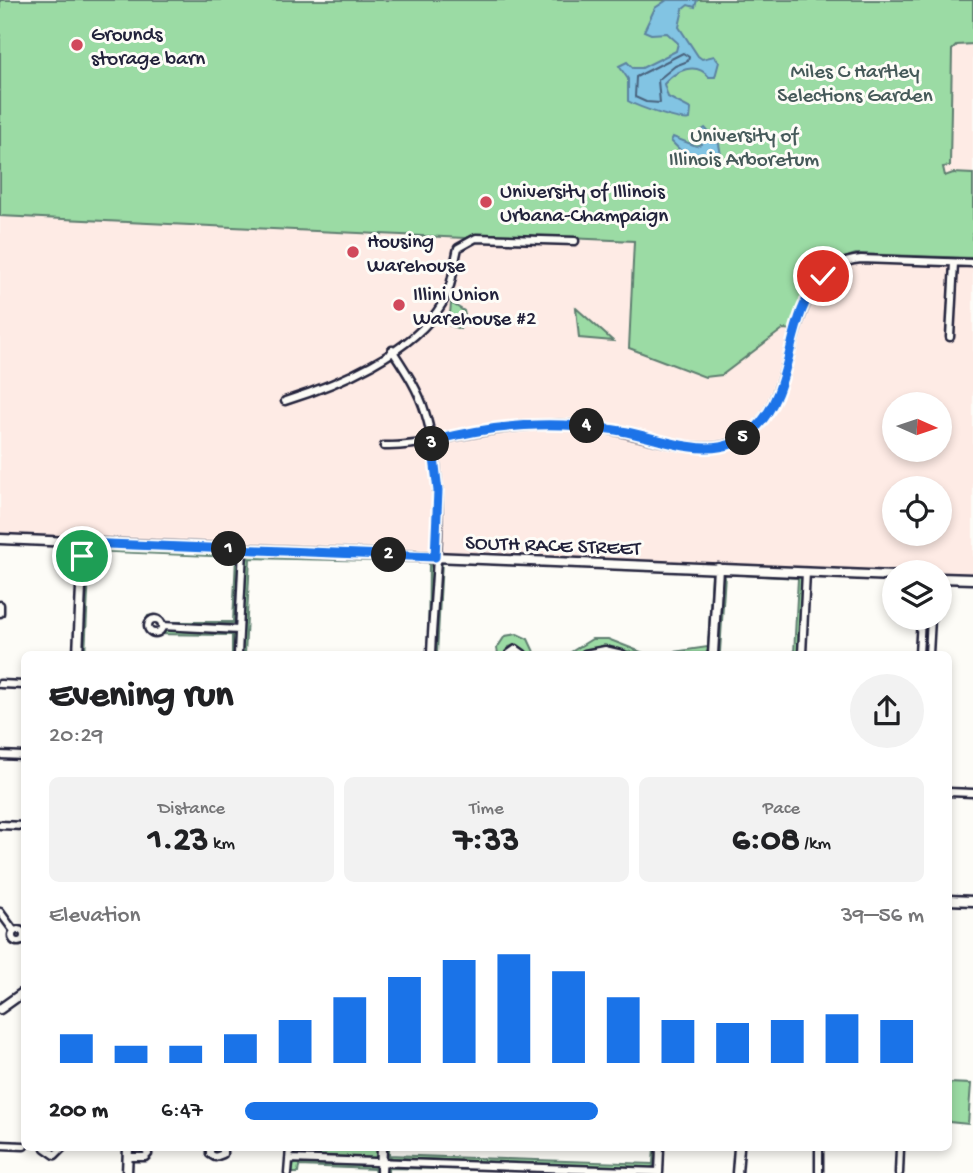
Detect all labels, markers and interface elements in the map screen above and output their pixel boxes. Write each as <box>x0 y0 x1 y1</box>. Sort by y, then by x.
place label: Grounds storage barn <box>91 24 205 73</box>
marker: Grounds storage barn <box>69 37 85 53</box>
park label: Miles C Hartley Selections Garden <box>777 61 933 110</box>
park label: University of Illinois Arboretum <box>669 125 819 174</box>
place label: University of Illinois Urbana-Champaign <box>500 181 668 230</box>
marker: University of Illinois Urbana-Champaign <box>478 194 494 210</box>
place label: Housing Warehouse <box>367 231 467 280</box>
marker: Housing Warehouse <box>345 244 361 260</box>
pin <box>793 246 853 306</box>
icon: check <box>804 257 842 295</box>
place label: Illini Union Warehouse #2 <box>413 284 536 333</box>
marker: Illini Union Warehouse #2 <box>391 297 407 313</box>
north arrow <box>882 392 952 462</box>
map controls <box>882 392 952 630</box>
pin: 4 <box>570 408 604 444</box>
text: 4 <box>582 414 591 437</box>
pin: 5 <box>726 420 760 456</box>
pin: 3 <box>414 426 450 462</box>
text: 5 <box>738 426 748 449</box>
text: 3 <box>427 432 436 455</box>
button: locate <box>882 476 952 546</box>
pin <box>52 526 112 586</box>
pin: 1 <box>212 532 246 566</box>
street label: SOUTH RACE STREET <box>465 532 642 563</box>
icon: arrive <box>63 537 101 575</box>
text: 1 <box>225 537 232 560</box>
pin: 2 <box>372 538 406 572</box>
text: 2 <box>384 543 393 566</box>
button: layers <box>882 560 952 630</box>
button: share <box>850 674 924 748</box>
text: Evening run <box>49 675 233 719</box>
text: 20:29 <box>49 723 103 750</box>
text: Distance <box>158 798 225 821</box>
text: Time <box>469 798 504 821</box>
text: Pace <box>763 798 800 821</box>
text: 1.23 <box>148 821 208 862</box>
text: 7:33 <box>454 821 519 862</box>
text: 6:08 <box>732 821 800 862</box>
text: km <box>208 833 235 856</box>
text: /km <box>800 833 831 856</box>
text: Elevation <box>49 903 140 930</box>
text: 39–56 m <box>841 903 924 930</box>
text: 200 m <box>49 1098 108 1125</box>
text: 6:47 <box>161 1098 203 1125</box>

